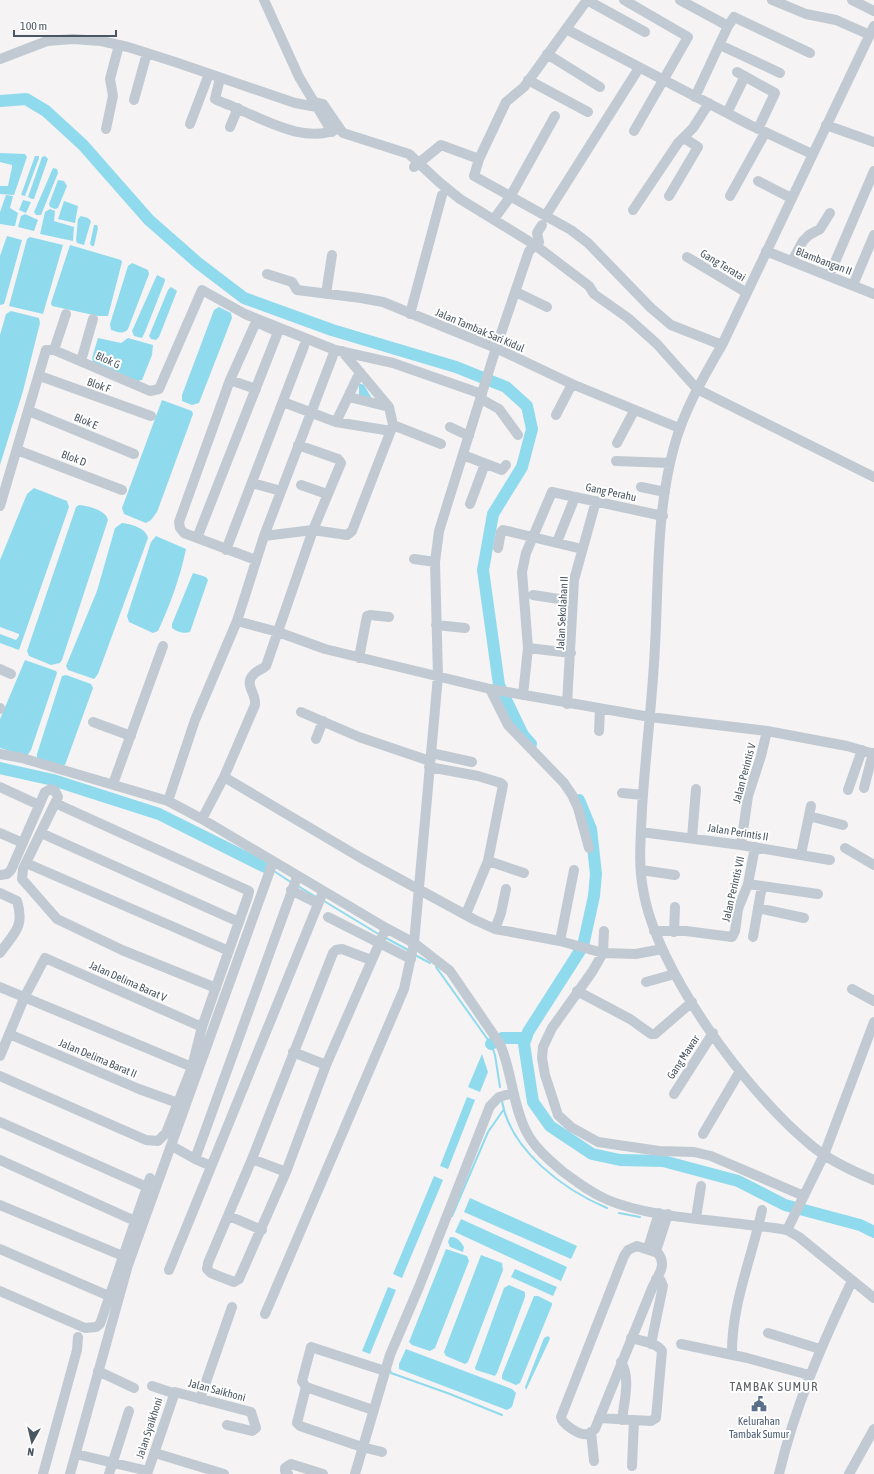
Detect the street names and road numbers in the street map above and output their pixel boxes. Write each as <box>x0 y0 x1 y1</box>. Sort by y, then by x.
street label: Blambangan II <box>794 245 854 277</box>
street label: Gang Teratai <box>698 247 748 283</box>
street label: Jalan Tambak Sari Kidul <box>434 306 526 354</box>
street label: Blok G <box>94 349 122 371</box>
street label: Blok F <box>86 375 113 395</box>
street label: Blok E <box>73 411 100 431</box>
street label: Blok D <box>60 448 88 468</box>
street label: Gang Perahu <box>585 481 637 503</box>
street label: Jalan Sekolahan II <box>554 576 570 650</box>
street label: Jalan Perintis V <box>730 741 758 804</box>
street label: Jalan Perintis II <box>707 821 769 843</box>
street label: Jalan Perintis VII <box>720 855 746 923</box>
street label: Jalan Delima Barat V <box>88 959 169 1004</box>
street label: Gang Mawar <box>664 1032 702 1081</box>
street label: Jalan Delima Barat II <box>57 1036 139 1080</box>
street label: Jalan Saikhoni <box>187 1377 247 1403</box>
street label: Jalan Syaikhoni <box>134 1396 164 1460</box>

